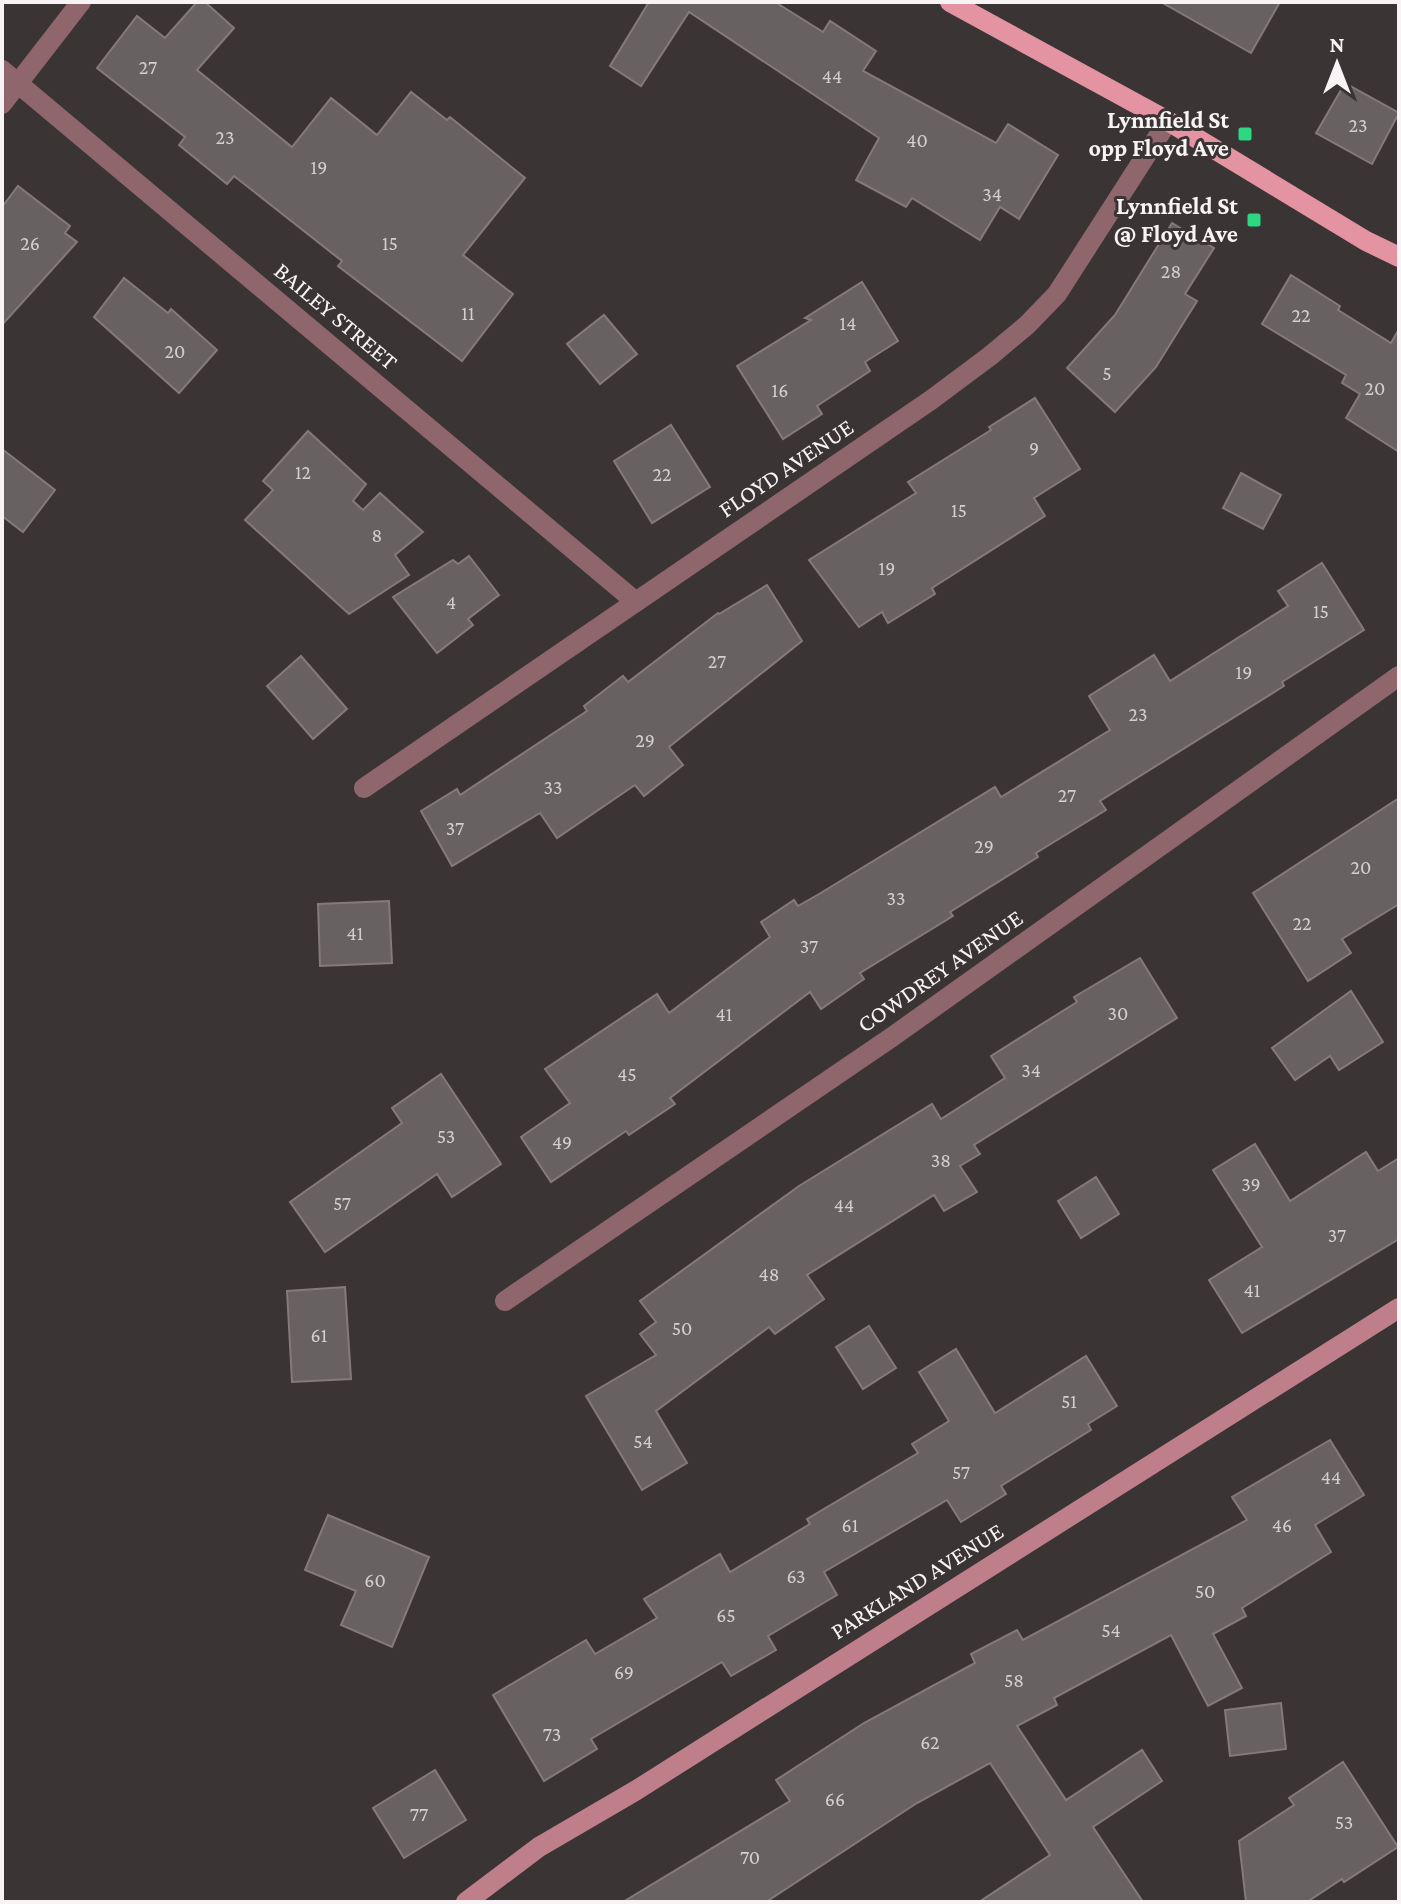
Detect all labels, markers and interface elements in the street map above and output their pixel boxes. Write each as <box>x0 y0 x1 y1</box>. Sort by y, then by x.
north arrow <box>1297 24 1377 104</box>
text: N <box>1330 32 1345 57</box>
house number: 27 <box>139 56 157 78</box>
house number: 44 <box>822 65 842 87</box>
place label: Lynnfield St opp Floyd Ave <box>1088 106 1229 161</box>
house number: 23 <box>1348 114 1368 136</box>
marker: Lynnfield St opp Floyd Ave <box>1236 125 1254 143</box>
house number: 23 <box>215 126 235 148</box>
house number: 40 <box>906 129 928 151</box>
house number: 19 <box>311 156 327 178</box>
house number: 34 <box>982 183 1002 205</box>
place label: Lynnfield St @ Floyd Ave <box>1114 192 1238 247</box>
marker: Lynnfield St @ Floyd Ave <box>1245 211 1263 229</box>
house number: 26 <box>20 232 40 254</box>
house number: 15 <box>382 232 398 254</box>
street label: BAILEY STREET <box>269 256 403 375</box>
house number: 28 <box>1161 260 1181 282</box>
house number: 11 <box>461 302 475 324</box>
house number: 22 <box>1292 304 1310 326</box>
house number: 14 <box>840 312 856 334</box>
house number: 20 <box>165 340 185 362</box>
house number: 5 <box>1102 362 1112 384</box>
house number: 20 <box>1365 377 1385 399</box>
house number: 16 <box>772 379 788 401</box>
street label: FLOYD AVENUE <box>713 413 858 523</box>
house number: 9 <box>1029 437 1039 459</box>
house number: 12 <box>295 461 311 483</box>
house number: 22 <box>653 463 671 485</box>
house number: 15 <box>951 499 967 521</box>
house number: 8 <box>372 524 382 546</box>
house number: 19 <box>879 557 895 579</box>
house number: 4 <box>446 591 456 613</box>
house number: 15 <box>1313 600 1329 622</box>
house number: 27 <box>708 650 726 672</box>
house number: 19 <box>1236 661 1252 683</box>
house number: 23 <box>1128 703 1148 725</box>
house number: 29 <box>635 729 655 751</box>
house number: 33 <box>544 776 562 798</box>
house number: 27 <box>1058 784 1076 806</box>
house number: 37 <box>446 817 464 839</box>
house number: 29 <box>974 835 994 857</box>
house number: 20 <box>1351 856 1371 878</box>
house number: 33 <box>887 887 905 909</box>
street label: COWDREY AVENUE <box>852 904 1027 1038</box>
house number: 22 <box>1293 912 1311 934</box>
house number: 41 <box>347 922 363 944</box>
house number: 37 <box>800 935 818 957</box>
house number: 30 <box>1108 1002 1128 1024</box>
house number: 41 <box>716 1003 732 1025</box>
house number: 34 <box>1021 1059 1041 1081</box>
house number: 45 <box>617 1063 637 1085</box>
house number: 53 <box>437 1125 455 1147</box>
house number: 49 <box>552 1131 572 1153</box>
house number: 38 <box>931 1149 951 1171</box>
house number: 39 <box>1241 1173 1261 1195</box>
house number: 57 <box>333 1192 351 1214</box>
house number: 44 <box>834 1194 854 1216</box>
house number: 37 <box>1328 1224 1346 1246</box>
house number: 48 <box>759 1263 779 1285</box>
house number: 41 <box>1244 1279 1260 1301</box>
house number: 50 <box>672 1317 692 1339</box>
house number: 61 <box>311 1324 327 1346</box>
house number: 51 <box>1061 1390 1077 1412</box>
house number: 54 <box>633 1430 653 1452</box>
house number: 57 <box>952 1461 970 1483</box>
house number: 44 <box>1321 1466 1341 1488</box>
house number: 61 <box>842 1514 858 1536</box>
house number: 46 <box>1272 1514 1292 1536</box>
street label: PARKLAND AVENUE <box>826 1517 1008 1645</box>
house number: 63 <box>787 1565 805 1587</box>
house number: 60 <box>364 1569 386 1591</box>
house number: 50 <box>1195 1580 1215 1602</box>
house number: 65 <box>716 1604 736 1626</box>
house number: 54 <box>1101 1619 1121 1641</box>
house number: 69 <box>614 1661 634 1683</box>
house number: 58 <box>1004 1669 1024 1691</box>
house number: 73 <box>543 1723 561 1745</box>
house number: 62 <box>920 1731 940 1753</box>
house number: 66 <box>825 1788 845 1810</box>
house number: 77 <box>410 1803 428 1825</box>
house number: 53 <box>1335 1811 1353 1833</box>
house number: 70 <box>740 1846 760 1868</box>

